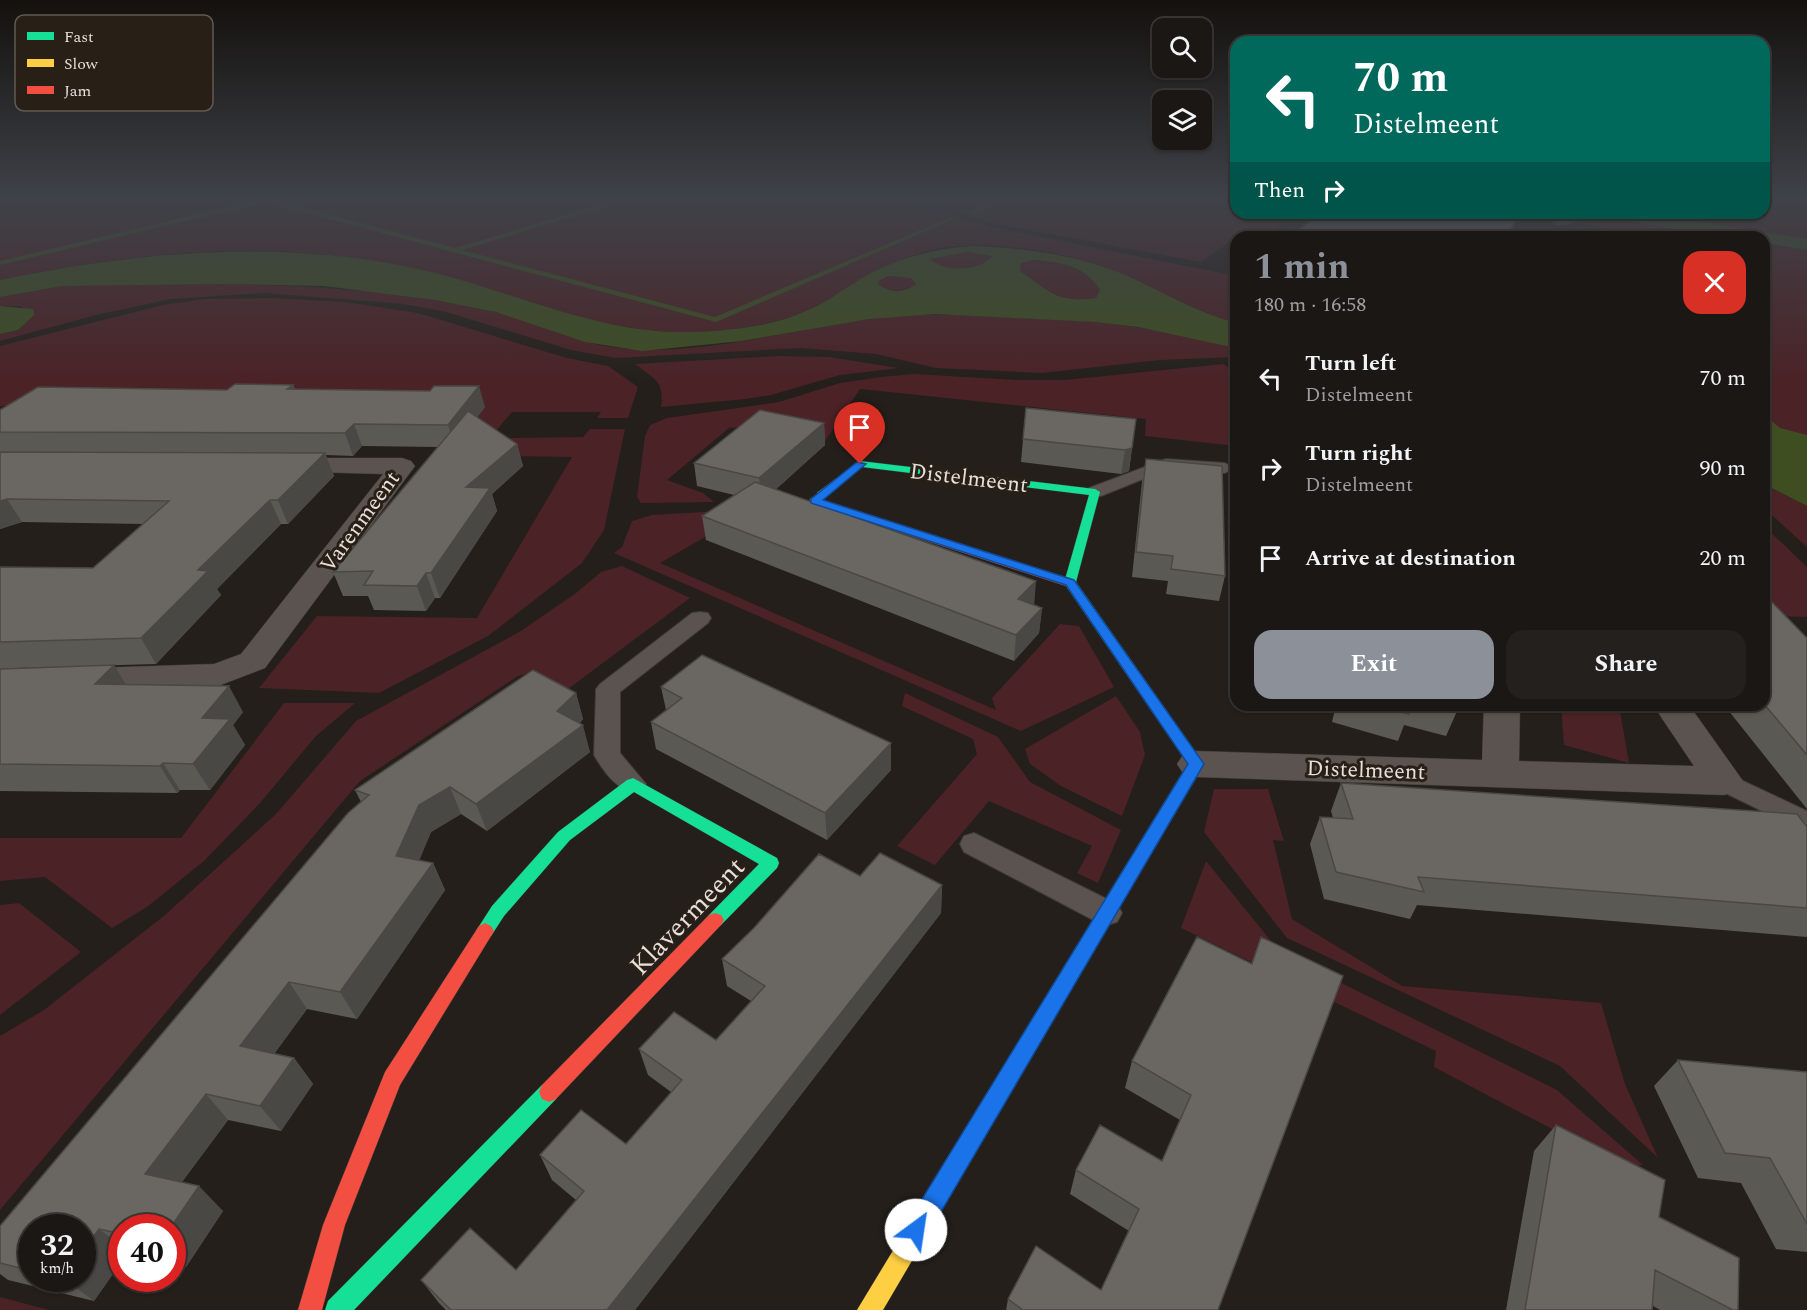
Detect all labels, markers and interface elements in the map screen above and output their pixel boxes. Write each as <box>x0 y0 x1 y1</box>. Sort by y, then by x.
legend <box>15 15 213 111</box>
map controls <box>1152 18 1212 150</box>
button: search <box>1152 18 1212 78</box>
text: Fast <box>64 25 94 49</box>
text: 70 m <box>1353 47 1448 110</box>
text: Slow <box>64 52 99 76</box>
icon: left <box>1254 60 1332 138</box>
text: Jam <box>64 79 92 103</box>
button: layers <box>1152 90 1212 150</box>
text: Distelmeent <box>1353 104 1499 146</box>
text: Then <box>1254 174 1305 207</box>
icon: right <box>1317 174 1350 207</box>
text: 1 min <box>1254 240 1350 295</box>
button: close <box>1683 251 1746 314</box>
text: 180 m · 16:58 <box>1254 290 1366 320</box>
text: Turn left <box>1305 347 1397 380</box>
icon: left <box>1254 362 1287 395</box>
text: 70 m <box>1700 362 1746 395</box>
text: Distelmeent <box>1305 380 1413 410</box>
pin <box>834 402 885 464</box>
icon: arrive <box>843 411 876 444</box>
text: Turn right <box>1305 437 1412 470</box>
icon: right <box>1254 452 1287 485</box>
text: 90 m <box>1700 452 1746 485</box>
street label: Distelmeent <box>908 455 1030 502</box>
street label: Varenmeent <box>312 464 409 580</box>
text: Distelmeent <box>1305 470 1413 500</box>
icon: arrive <box>1254 542 1287 575</box>
text: Arrive at destination <box>1305 542 1516 575</box>
text: 20 m <box>1700 542 1746 575</box>
button: Exit <box>1254 630 1494 699</box>
button: Share <box>1506 630 1746 699</box>
street label: Distelmeent <box>1306 752 1426 789</box>
street label: Klavermeent <box>620 848 755 986</box>
position arrow <box>884 1198 948 1262</box>
speed limit sign: 40 <box>108 1214 186 1292</box>
text: 32 <box>40 1223 74 1269</box>
text: km/h <box>40 1257 74 1280</box>

